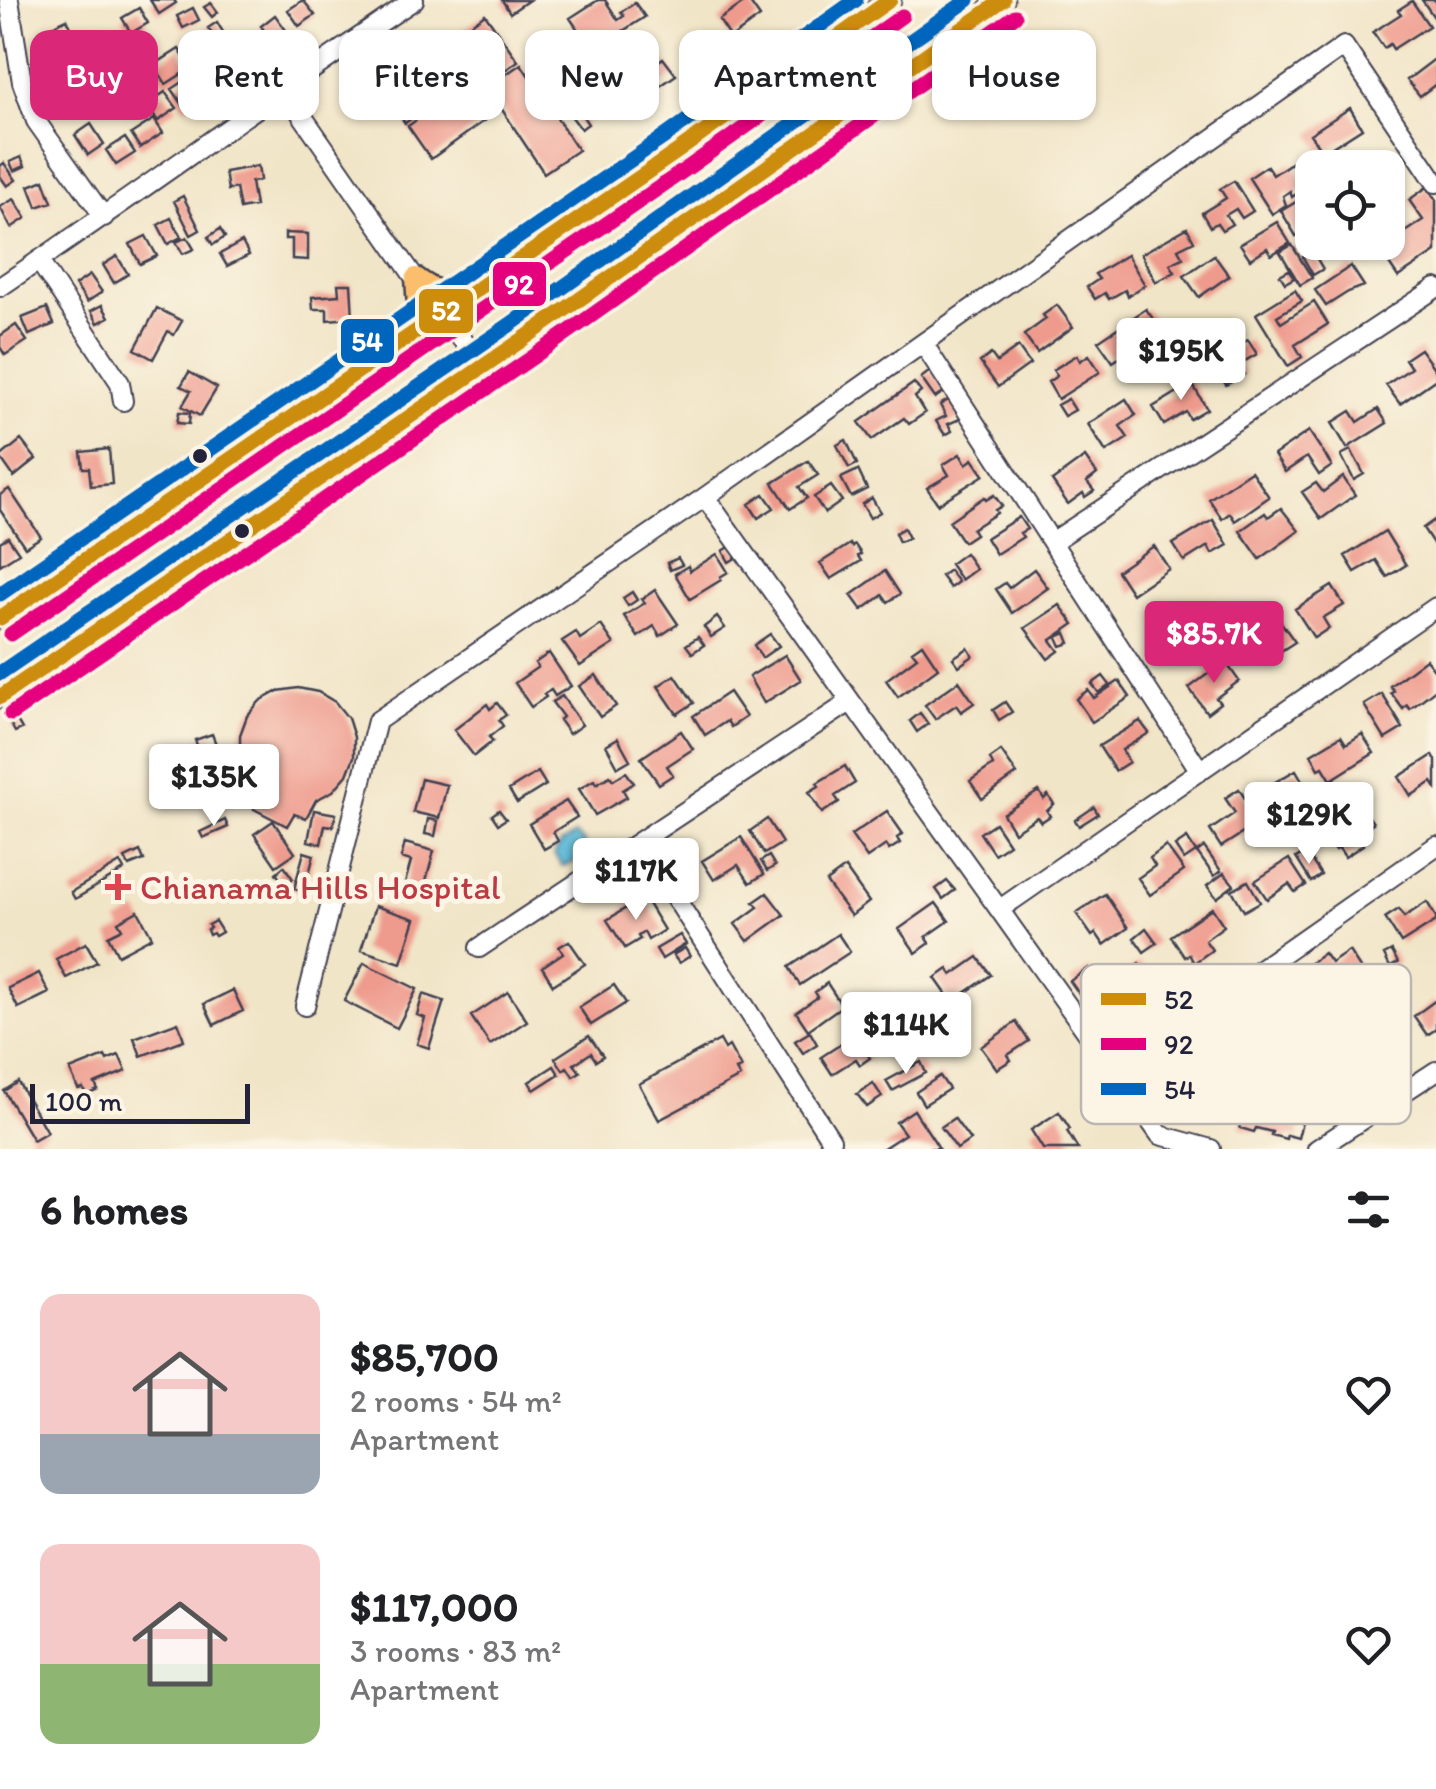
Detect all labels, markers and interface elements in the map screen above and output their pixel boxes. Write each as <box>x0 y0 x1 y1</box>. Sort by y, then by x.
chip: Buy <box>30 30 158 120</box>
chip: Rent <box>178 30 319 120</box>
chip: Filters <box>339 30 505 120</box>
chip: New <box>525 30 659 120</box>
chip: Apartment <box>679 30 912 120</box>
chip: House <box>932 30 1096 120</box>
map controls <box>1295 150 1405 260</box>
button: locate <box>1295 150 1405 260</box>
line badge: 92 <box>491 260 548 308</box>
text: 92 <box>504 267 534 301</box>
line badge: 52 <box>417 287 475 335</box>
text: 52 <box>431 293 461 327</box>
line badge: 54 <box>339 317 396 365</box>
pin: $195K <box>1111 318 1251 403</box>
text: 54 <box>351 324 383 358</box>
text: $195K <box>1138 331 1224 369</box>
unlabelled marker <box>190 446 210 466</box>
unlabelled marker <box>232 521 252 541</box>
pin: $85.7K <box>1133 601 1295 686</box>
text: $85.7K <box>1167 614 1261 652</box>
pin: $135K <box>144 744 284 829</box>
text: $135K <box>171 757 257 795</box>
pin: $129K <box>1239 782 1379 867</box>
text: $129K <box>1266 795 1352 833</box>
pin: $117K <box>566 838 706 923</box>
text: $117K <box>595 851 677 889</box>
place label: Chianama Hills Hospital <box>140 866 501 908</box>
marker: Chianama Hills Hospital <box>105 874 131 900</box>
legend <box>1081 964 1411 1124</box>
text: 52 <box>1164 982 1194 1016</box>
pin: $114K <box>836 992 976 1077</box>
text: $114K <box>863 1005 949 1043</box>
text: 92 <box>1164 1027 1194 1061</box>
text: 54 <box>1164 1072 1196 1106</box>
scale bar <box>30 1079 250 1124</box>
text: 100 m <box>45 1084 122 1118</box>
icon: filters <box>1341 1182 1396 1237</box>
text: 6 homes <box>40 1184 188 1235</box>
text: $85,700 <box>350 1331 499 1382</box>
icon: home <box>120 1334 240 1454</box>
icon: heart <box>1341 1367 1396 1422</box>
text: 2 rooms · 54 m² <box>350 1382 562 1420</box>
text: Apartment <box>350 1420 499 1458</box>
text: $117,000 <box>350 1581 519 1632</box>
icon: home <box>120 1584 240 1704</box>
icon: heart <box>1341 1617 1396 1672</box>
text: 3 rooms · 83 m² <box>350 1632 561 1670</box>
text: Apartment <box>350 1670 499 1708</box>

